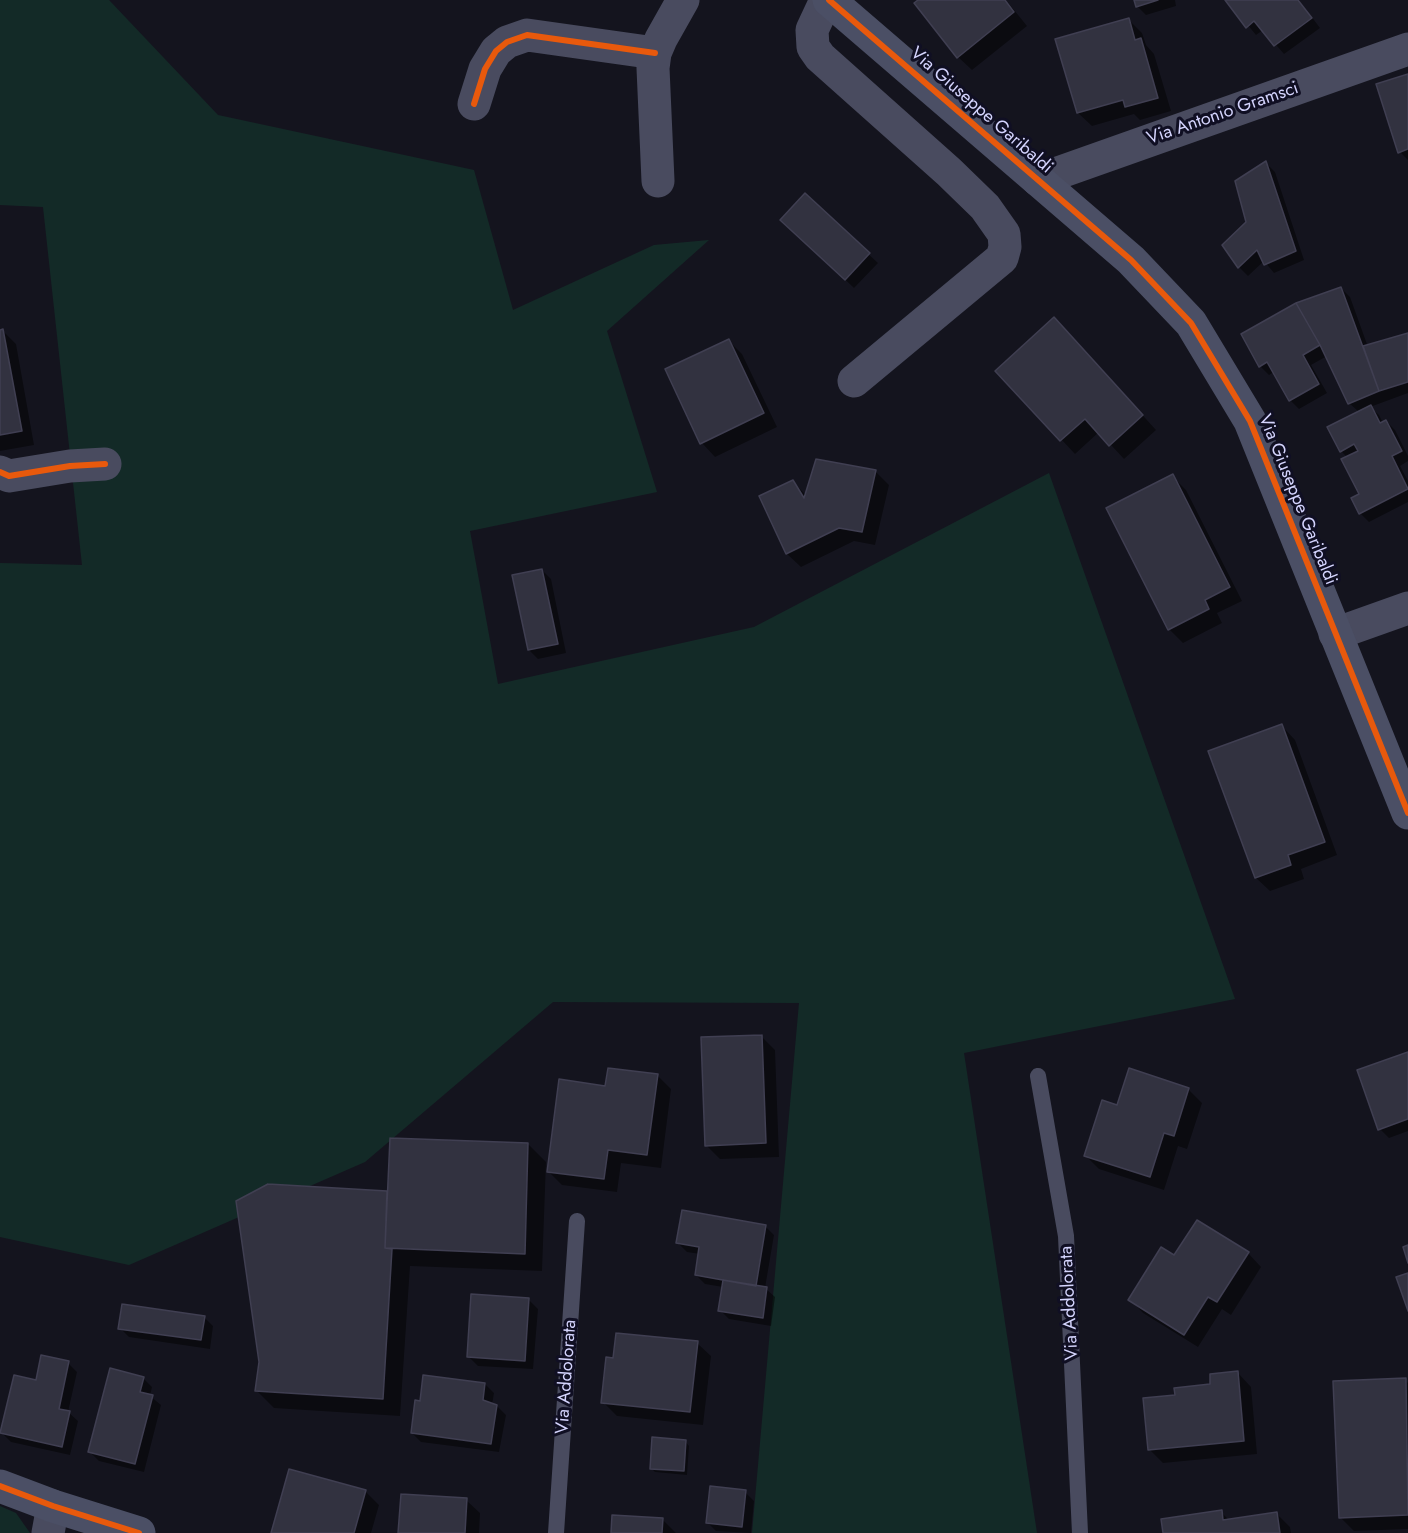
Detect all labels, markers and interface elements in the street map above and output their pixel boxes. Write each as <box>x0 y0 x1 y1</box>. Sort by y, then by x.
street label: Via Giuseppe Garibaldi <box>905 43 1057 179</box>
street label: Via Antonio Gramsci <box>1144 78 1302 150</box>
street label: Via Giuseppe Garibaldi <box>1253 412 1341 588</box>
street label: Via Addolorata <box>1056 1245 1084 1361</box>
street label: Via Addolorata <box>552 1319 582 1435</box>

